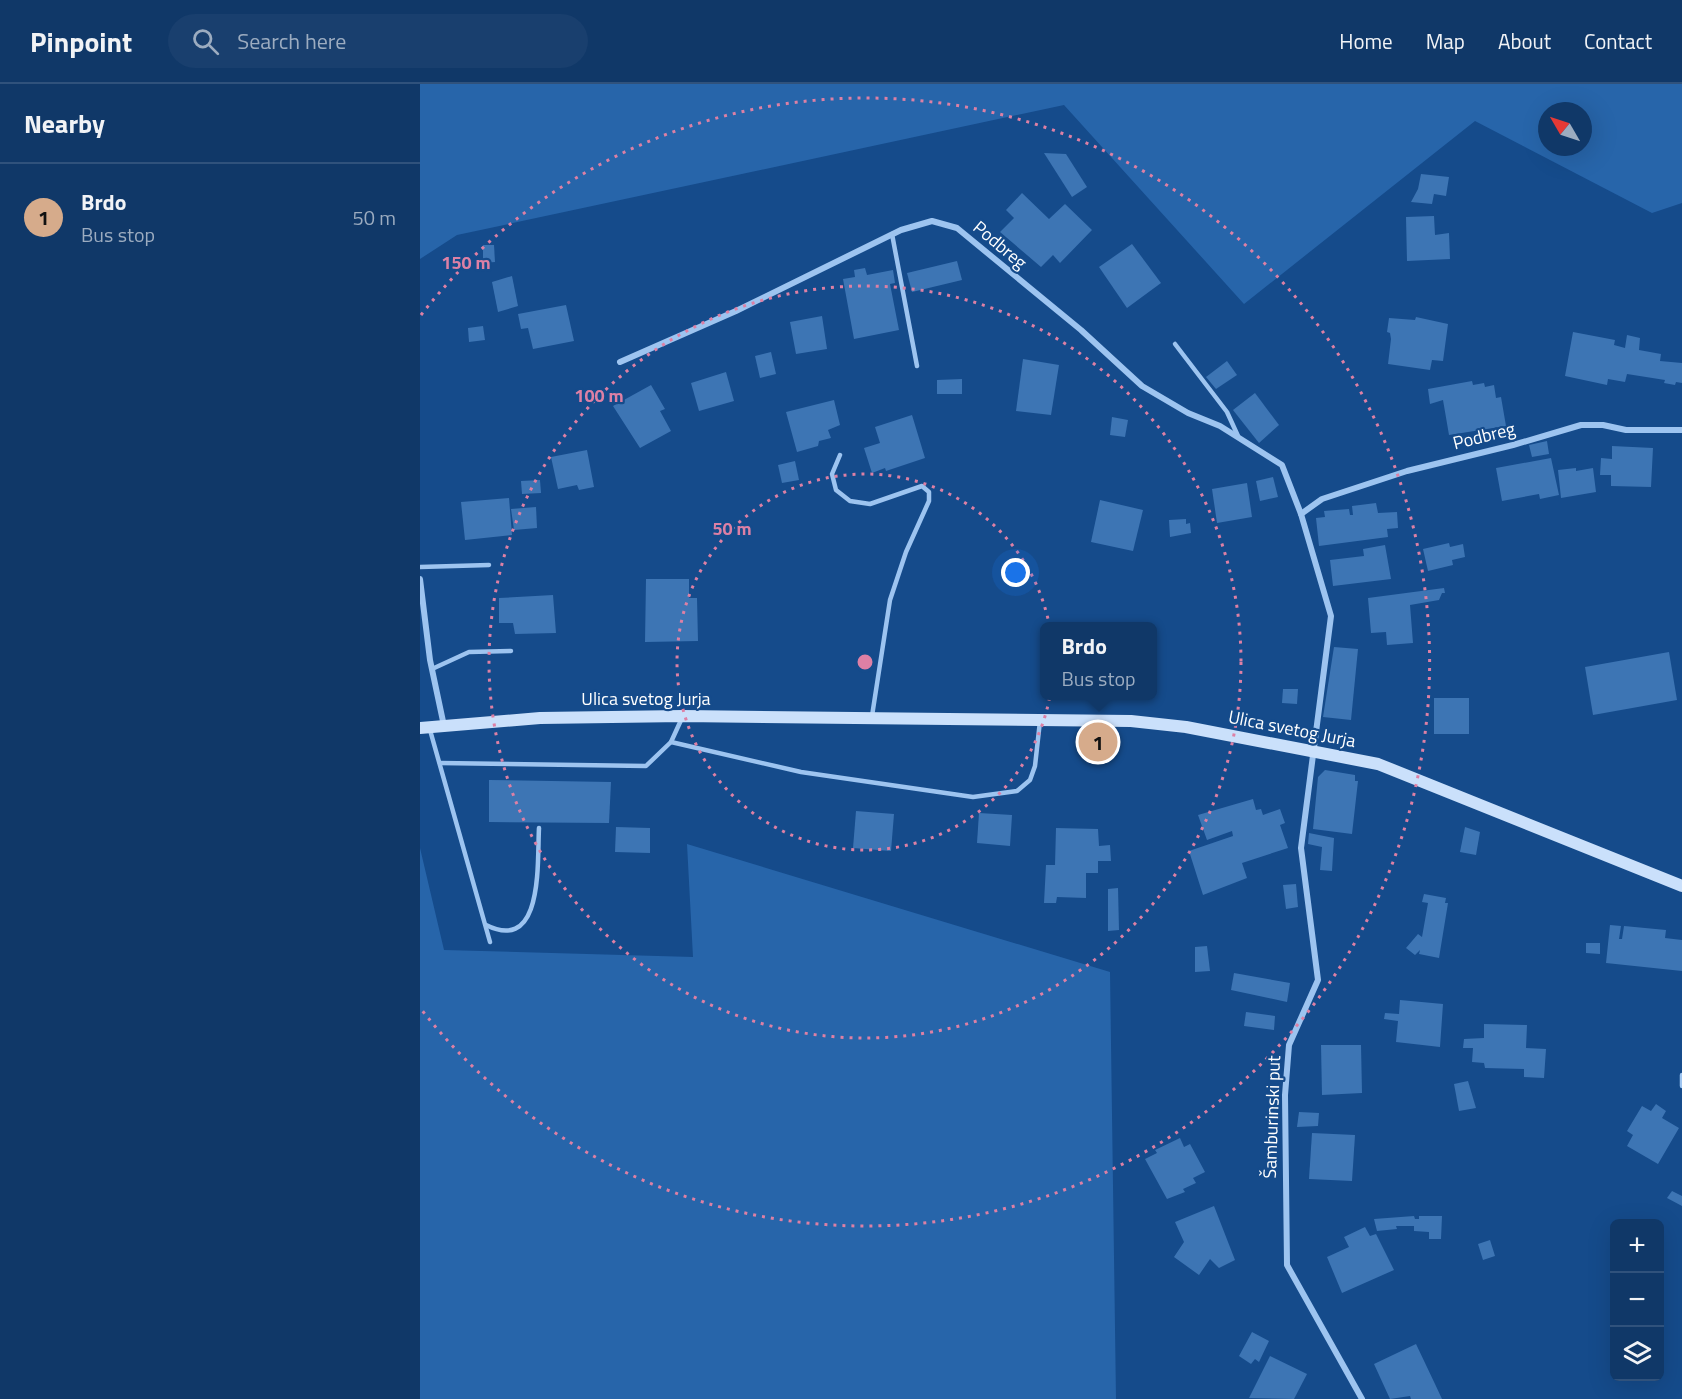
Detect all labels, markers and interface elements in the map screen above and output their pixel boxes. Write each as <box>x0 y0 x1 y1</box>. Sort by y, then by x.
search box <box>168 14 588 68</box>
text: Pinpoint <box>30 20 132 63</box>
text: Search here <box>237 24 346 58</box>
icon: search <box>189 25 222 58</box>
text: Home <box>1339 25 1393 57</box>
text: Map <box>1426 25 1465 57</box>
text: About <box>1498 25 1551 57</box>
text: Contact <box>1584 25 1652 57</box>
north arrow <box>1538 102 1592 156</box>
text: Nearby <box>24 104 105 143</box>
text: Brdo <box>81 185 126 219</box>
text: 1 <box>38 202 49 233</box>
text: 50 m <box>352 202 396 233</box>
street label: Podbreg <box>967 214 1033 275</box>
text: Bus stop <box>81 219 155 250</box>
text: 150 m <box>441 249 491 276</box>
text: 100 m <box>574 382 624 409</box>
street label: Podbreg <box>1450 415 1518 456</box>
text: 50 m <box>712 515 752 542</box>
your location <box>1001 558 1030 587</box>
popup <box>1040 622 1157 700</box>
text: Brdo <box>1061 629 1107 663</box>
centre of rings <box>855 652 875 672</box>
text: Bus stop <box>1061 663 1136 694</box>
street label: Ulica svetog Jurja <box>581 685 711 712</box>
street label: Ulica svetog Jurja <box>1226 703 1358 754</box>
pin: 1 <box>1078 720 1118 764</box>
street label: Šamburinski put <box>1256 1054 1287 1179</box>
map controls <box>1610 1219 1664 1381</box>
button: + <box>1610 1219 1664 1273</box>
button: − <box>1610 1273 1664 1327</box>
button: layers <box>1610 1327 1664 1381</box>

